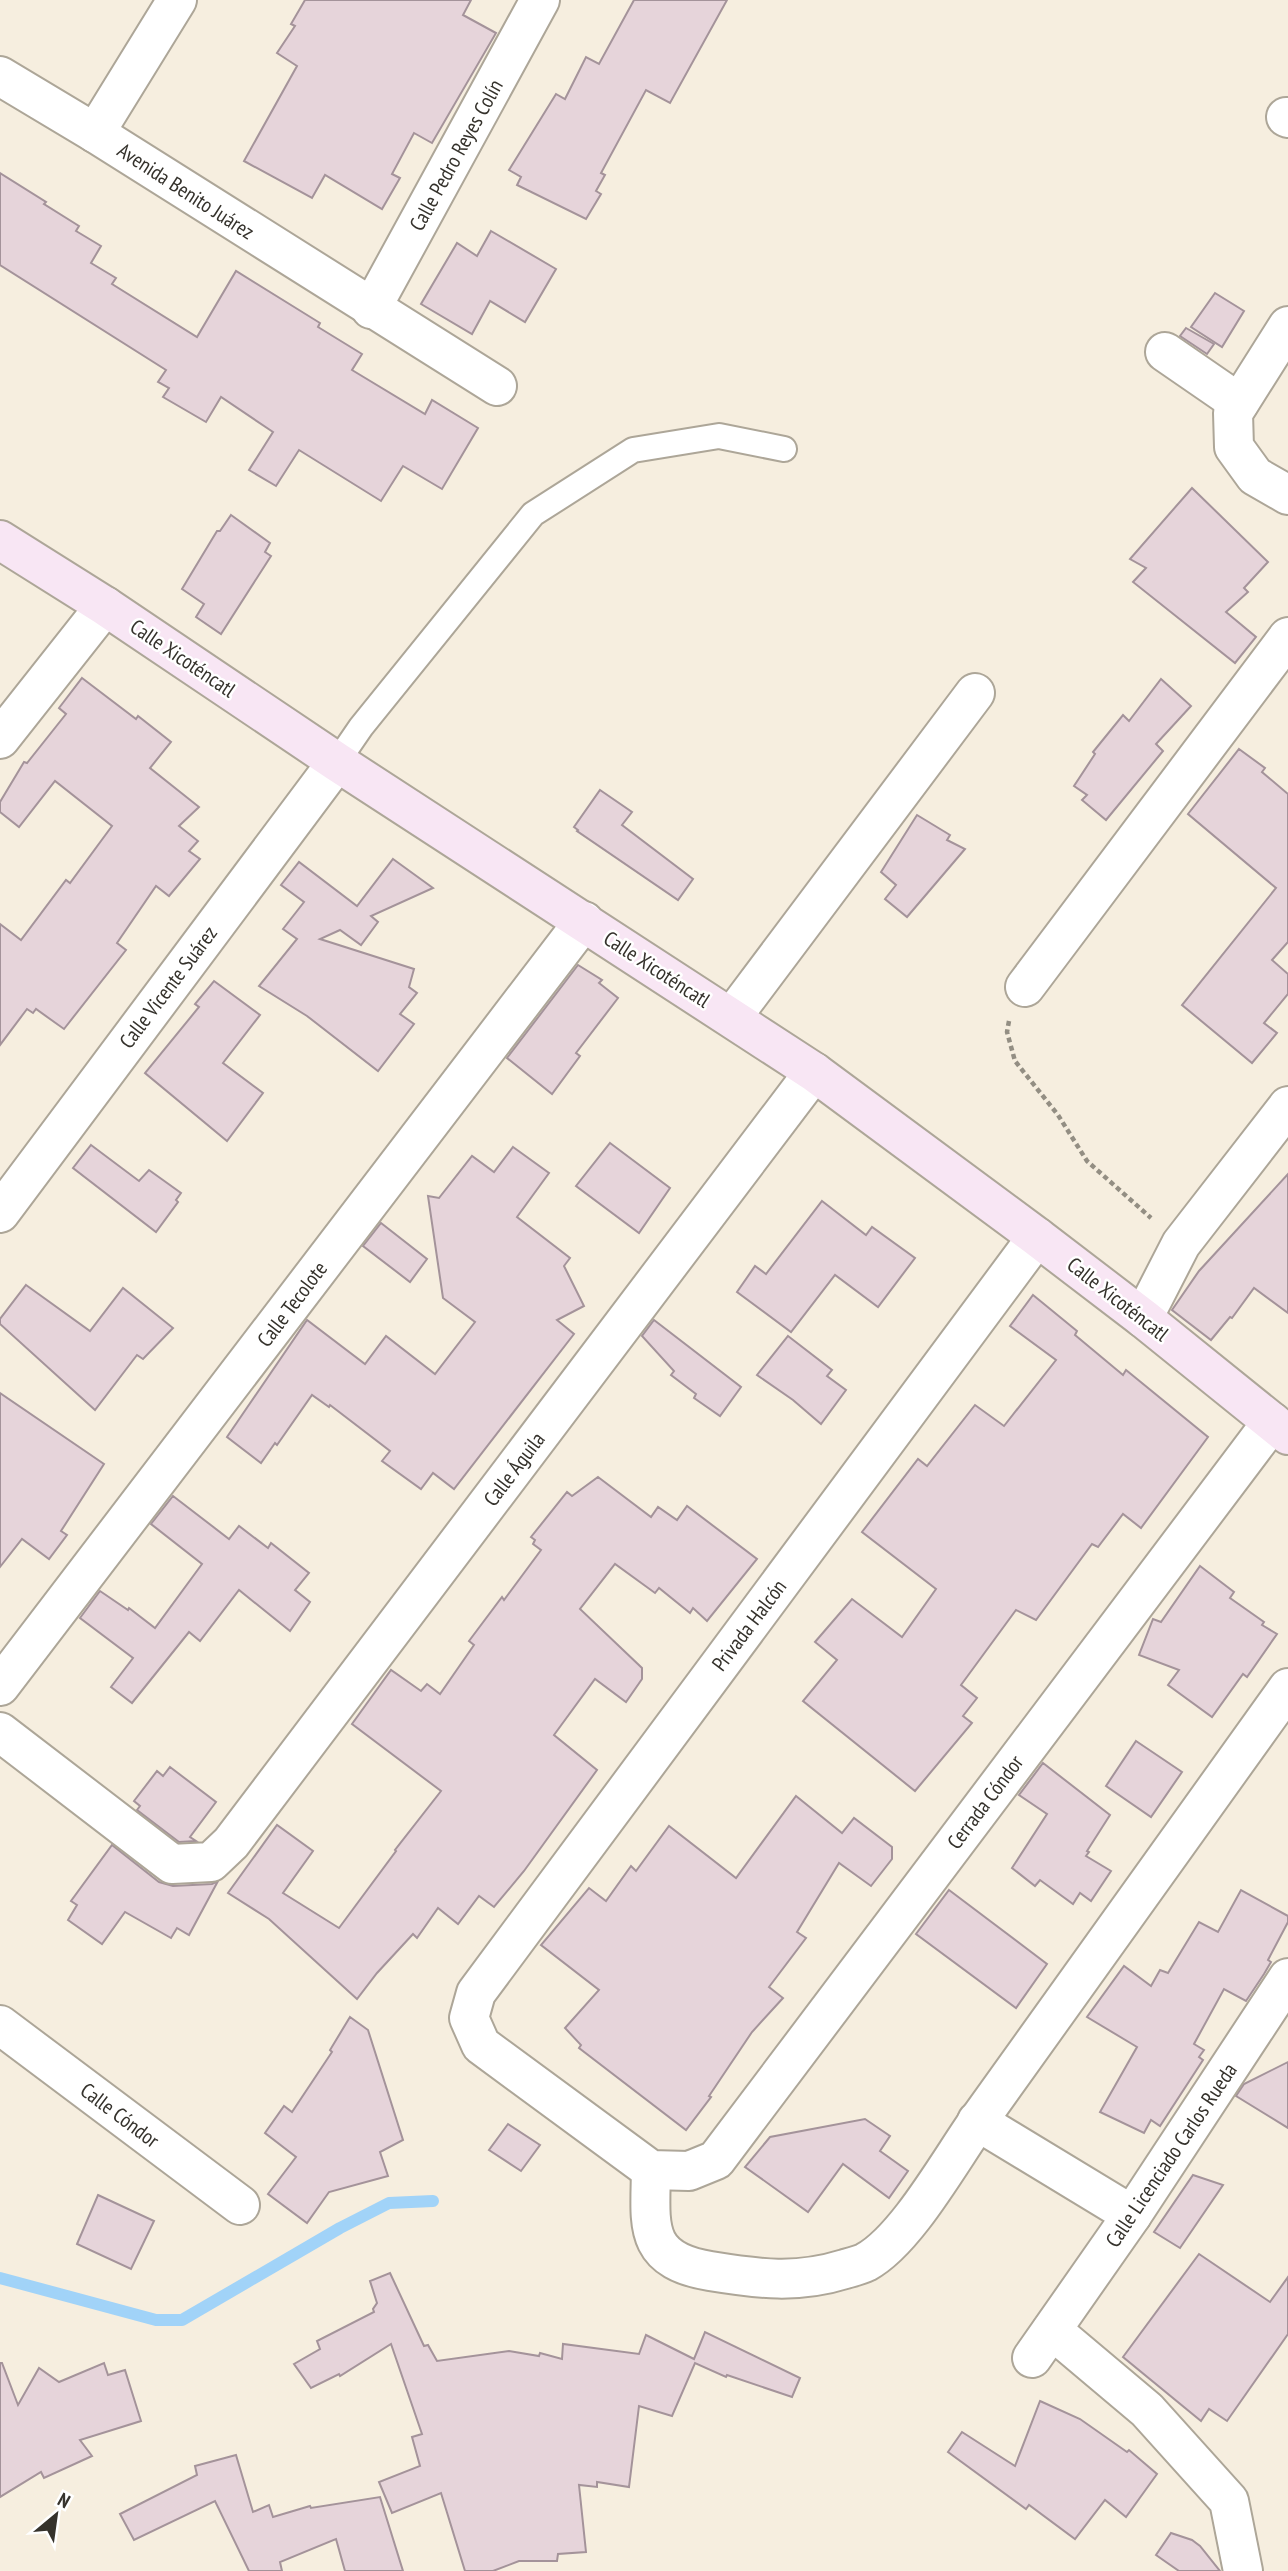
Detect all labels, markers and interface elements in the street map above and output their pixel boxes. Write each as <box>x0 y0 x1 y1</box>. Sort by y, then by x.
street label: Calle Pedro Reyes Colín <box>403 75 509 235</box>
street label: Avenida Benito Juárez <box>113 137 259 245</box>
street label: Calle Xicoténcatl <box>125 613 241 703</box>
street label: Calle Vicente Suárez <box>113 920 223 1054</box>
street label: Calle Xicoténcatl <box>599 925 715 1013</box>
street label: Calle Xicoténcatl <box>1062 1251 1174 1347</box>
street label: Calle Tecolote <box>251 1256 333 1352</box>
street label: Calle Águila <box>477 1427 551 1511</box>
street label: Privada Halcón <box>706 1574 792 1676</box>
street label: Cerrada Cóndor <box>941 1749 1029 1854</box>
street label: Calle Licenciado Carlos Rueda <box>1099 2058 1243 2252</box>
street label: Calle Cóndor <box>75 2077 165 2154</box>
north arrow <box>21 2480 91 2550</box>
text: N <box>54 2487 75 2513</box>

